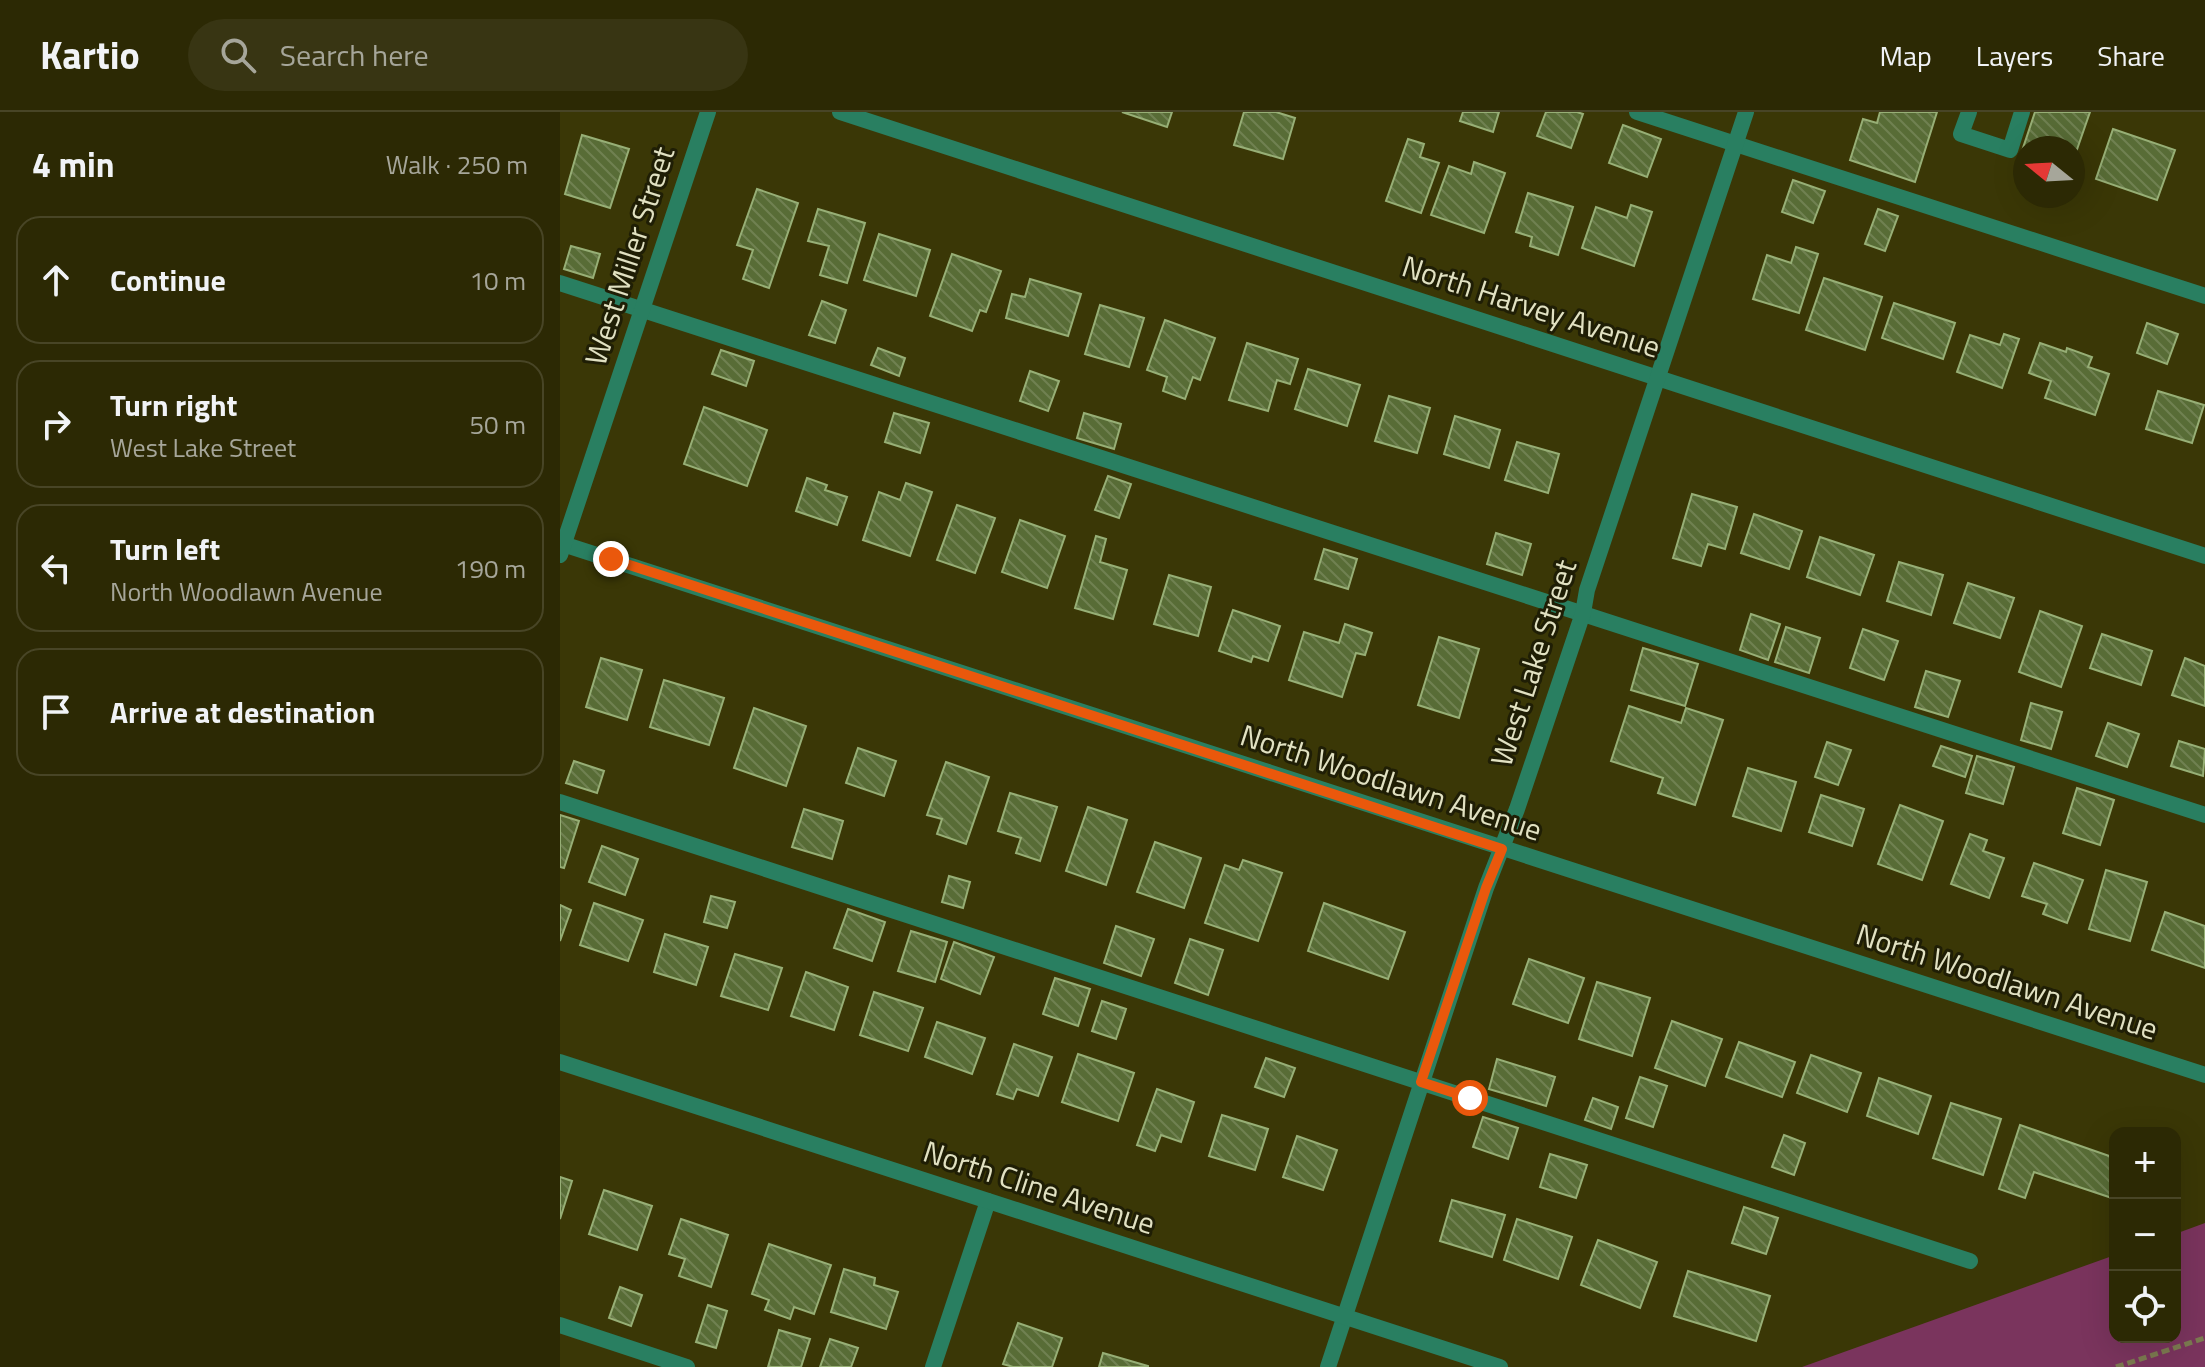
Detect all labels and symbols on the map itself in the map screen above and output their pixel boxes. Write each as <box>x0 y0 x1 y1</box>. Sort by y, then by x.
north arrow <box>2013 136 2085 208</box>
street label: West Miller Street <box>572 140 686 371</box>
street label: North Harvey Avenue <box>1396 243 1666 370</box>
route end <box>593 541 629 577</box>
street label: West Lake Street <box>1478 553 1588 772</box>
street label: North Woodlawn Avenue <box>1235 712 1548 853</box>
street label: North Woodlawn Avenue <box>1851 911 2164 1052</box>
route start <box>1452 1080 1488 1116</box>
street label: North Cline Avenue <box>918 1128 1161 1246</box>

